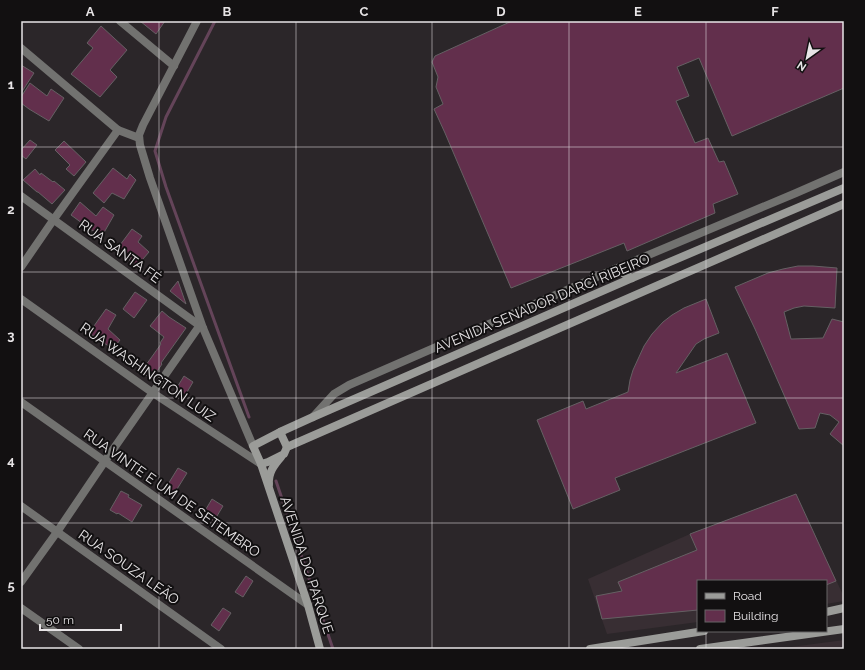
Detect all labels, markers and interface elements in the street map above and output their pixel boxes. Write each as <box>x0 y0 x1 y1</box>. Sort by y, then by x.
text: A <box>86 4 95 19</box>
text: B <box>223 4 232 19</box>
text: C <box>360 4 369 19</box>
text: D <box>496 4 506 19</box>
text: E <box>634 4 642 19</box>
text: F <box>771 4 779 19</box>
north arrow <box>787 38 827 78</box>
text: N <box>795 58 809 74</box>
text: 1 <box>8 77 15 92</box>
text: 2 <box>7 202 15 217</box>
street label: RUA SANTA FÉ <box>76 215 165 286</box>
street label: AVENIDA SENADOR DARCÍ RIBEIRO <box>432 249 652 356</box>
street label: RUA WASHINGTON LUIZ <box>77 319 219 425</box>
text: 3 <box>7 328 15 343</box>
street label: RUA VINTE E UM DE SETEMBRO <box>81 426 263 560</box>
text: 4 <box>7 453 15 468</box>
street label: AVENIDA DO PARQUE <box>277 494 337 636</box>
street label: RUA SOUZA LEÃO <box>76 525 183 608</box>
text: 5 <box>7 578 15 593</box>
legend <box>697 580 827 632</box>
text: Road <box>733 589 762 603</box>
scale bar <box>40 606 121 632</box>
text: Building <box>733 609 779 623</box>
text: 50 m <box>46 613 74 627</box>

